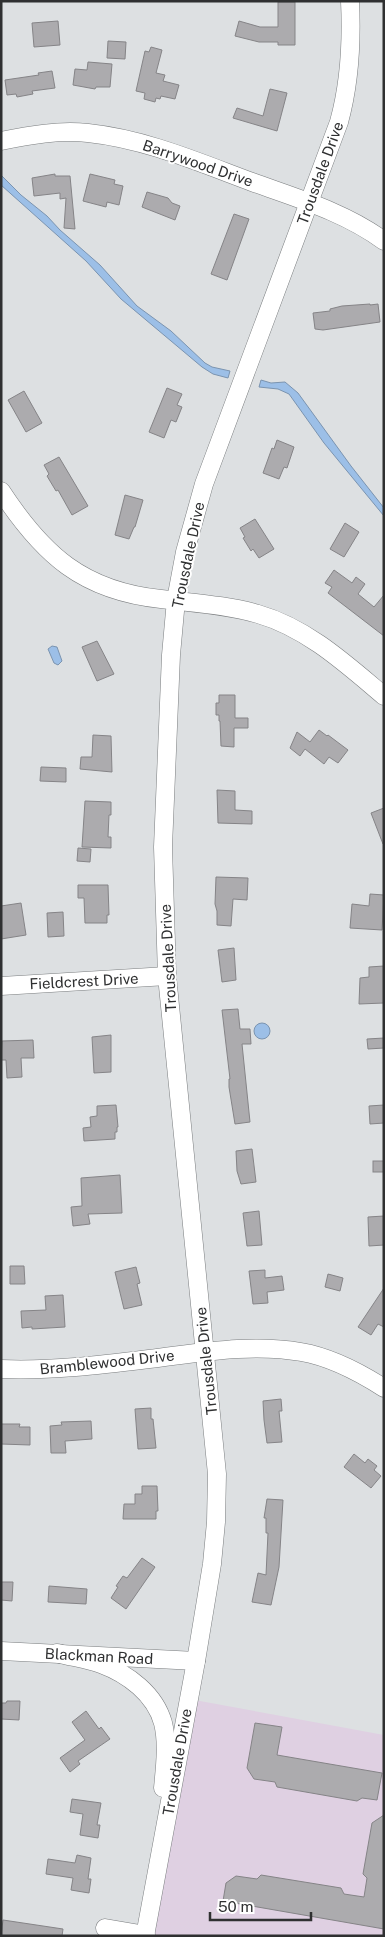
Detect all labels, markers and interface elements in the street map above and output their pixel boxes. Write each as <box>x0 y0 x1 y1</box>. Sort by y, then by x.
street label: Trousdale Drive <box>293 119 347 227</box>
street label: Barrywood Drive <box>141 136 255 190</box>
street label: Trousdale Drive <box>168 500 208 610</box>
street label: Trousdale Drive <box>157 903 179 1013</box>
street label: Fieldcrest Drive <box>29 970 139 992</box>
street label: Trousdale Drive <box>192 1306 220 1416</box>
street label: Bramblewood Drive <box>39 1346 175 1378</box>
street label: Blackman Road <box>44 1645 154 1667</box>
street label: Trousdale Drive <box>159 1707 195 1817</box>
scale bar <box>210 1890 311 1922</box>
text: 50 m <box>218 1898 253 1915</box>

